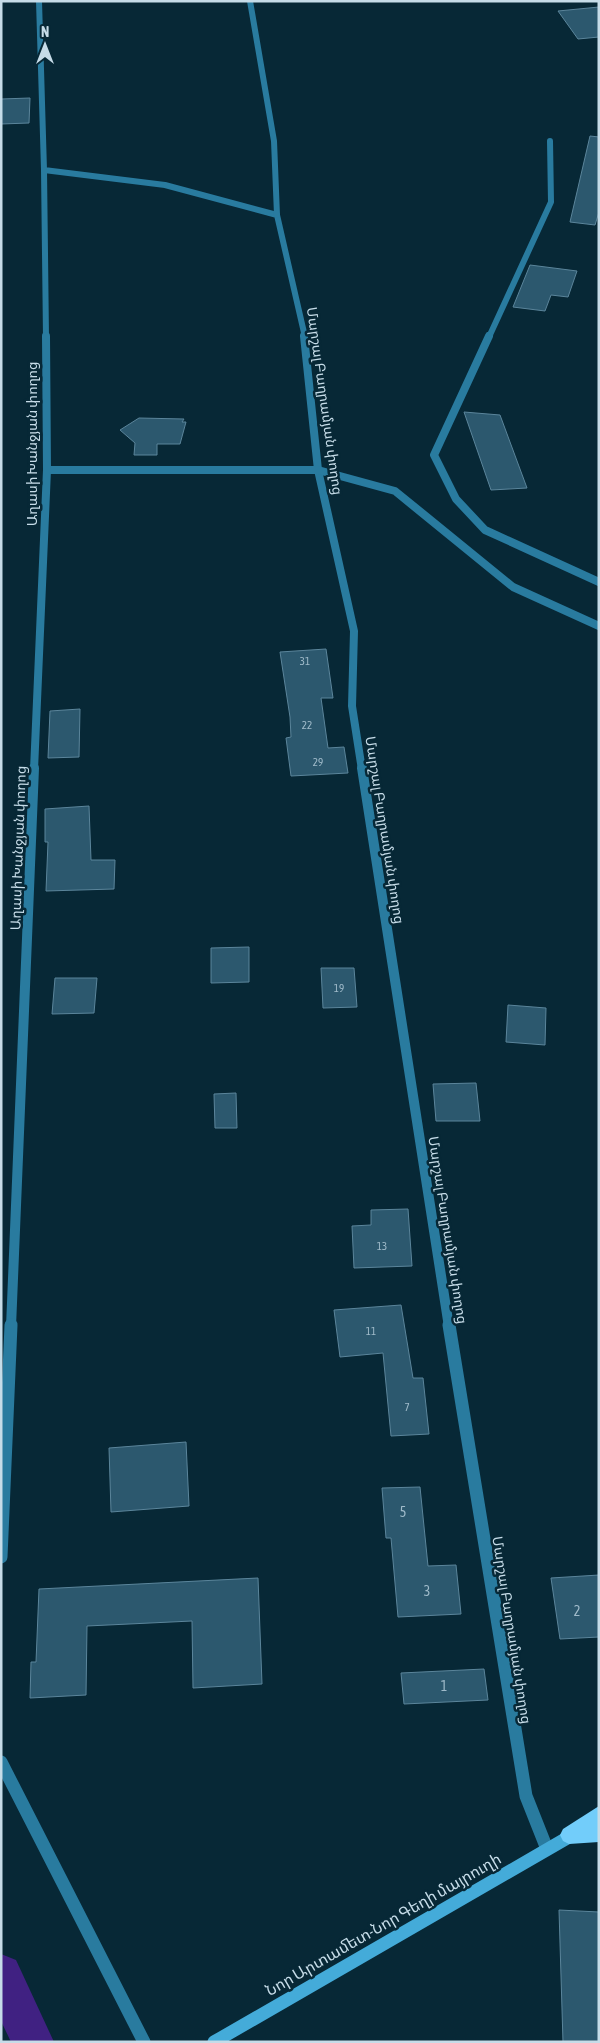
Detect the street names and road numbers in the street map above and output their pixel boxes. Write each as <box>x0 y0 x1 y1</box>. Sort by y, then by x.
street label: Մարշալ Բաղրամյան փողոց <box>304 306 346 496</box>
street label: Աղասի Խանջյան փողոց <box>24 362 40 526</box>
street label: Մարշալ Բաղրամյան փողոց <box>362 735 408 925</box>
street label: Աղասի Խանջյան փողոց <box>7 765 29 931</box>
street label: Մարշալ Բաղրամյան փողոց <box>425 1135 471 1325</box>
street label: Մարշալ Բաղրամյան փողոց <box>489 1535 535 1725</box>
street label: Նոր Արտամետ-Նոր Գեղի մայրուղի <box>262 1849 505 2000</box>

